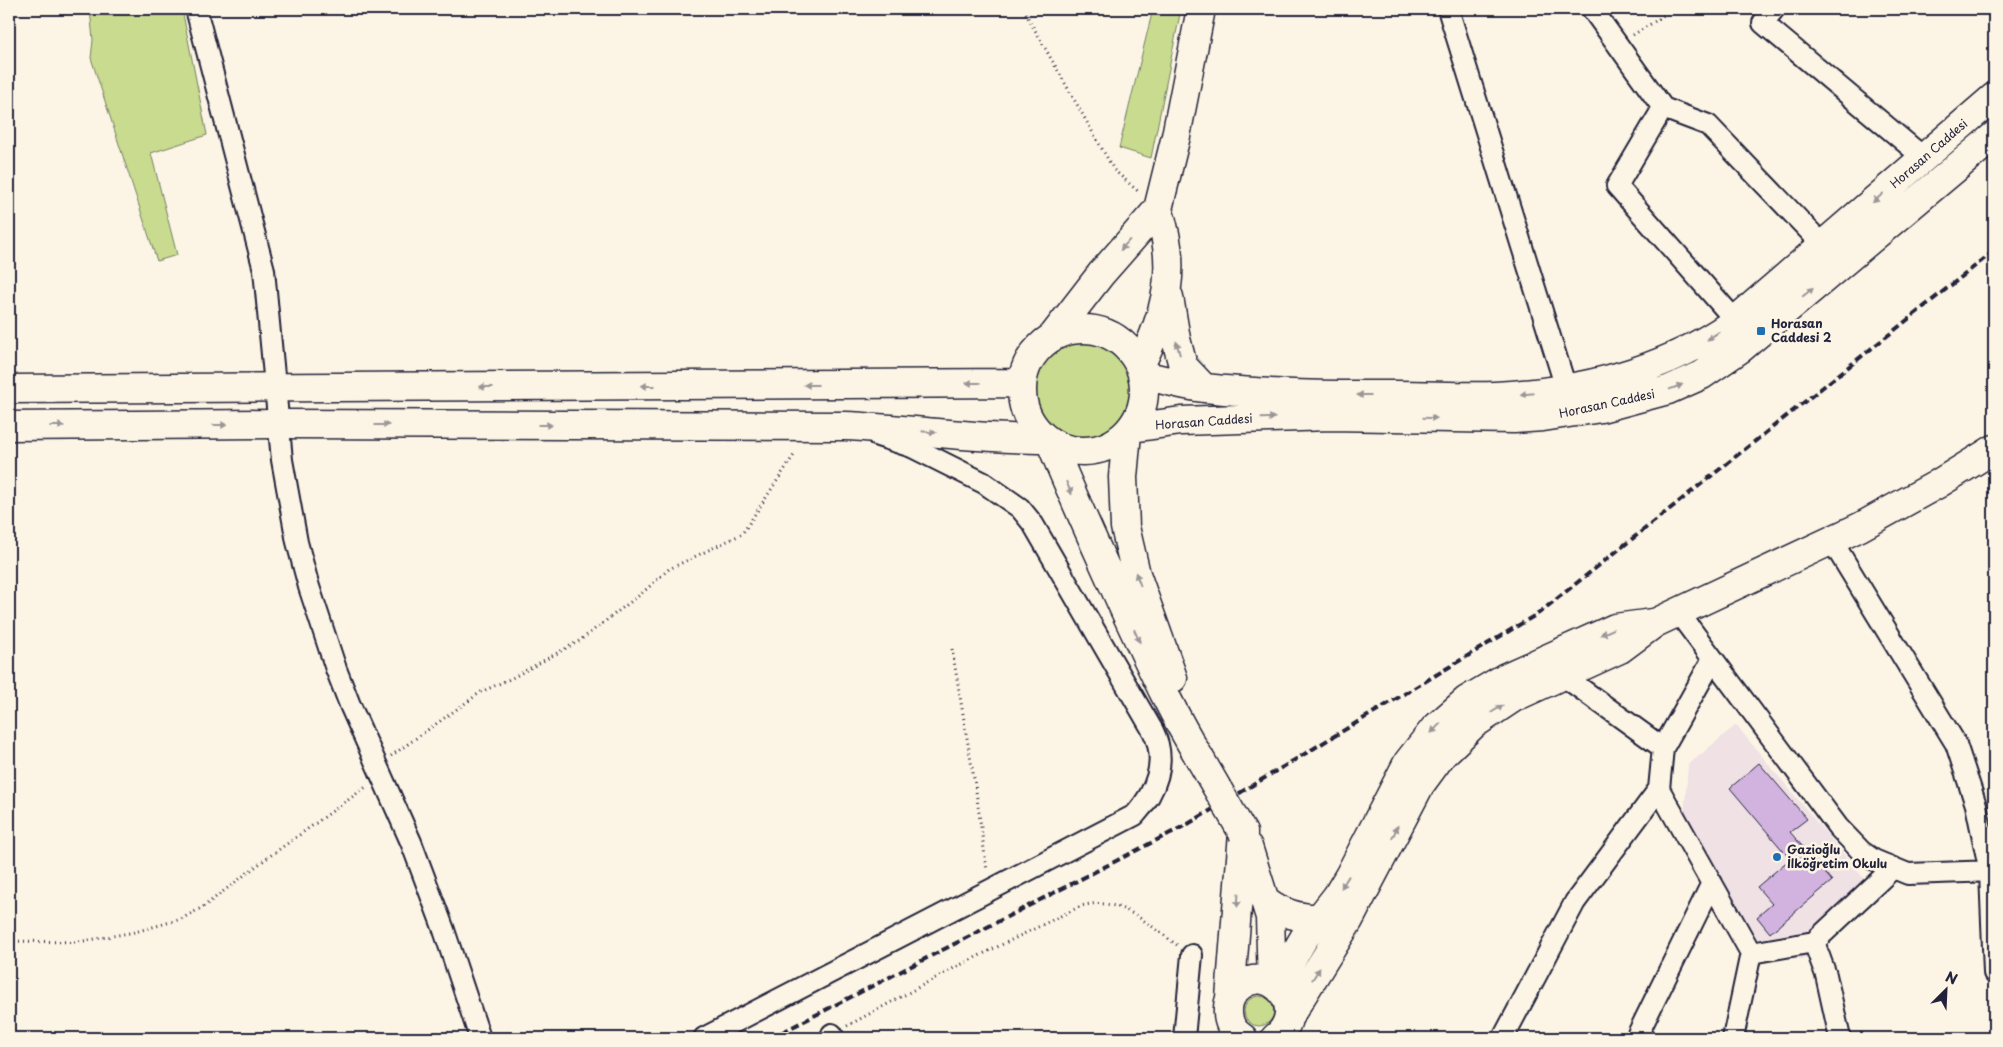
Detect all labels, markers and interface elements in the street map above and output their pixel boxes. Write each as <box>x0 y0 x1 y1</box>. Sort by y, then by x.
street label: Horasan Caddesi <box>1886 114 1971 192</box>
one-way arrow <box>1872 192 1884 203</box>
one-way arrow <box>1120 239 1131 252</box>
one-way arrow <box>1801 287 1814 298</box>
place label: Horasan Caddesi 2 <box>1771 314 1832 346</box>
marker: Horasan Caddesi 2 <box>1755 325 1767 337</box>
one-way arrow <box>1707 331 1720 341</box>
one-way arrow <box>1174 340 1182 355</box>
one-way arrow <box>965 380 981 388</box>
one-way arrow <box>802 381 818 389</box>
one-way arrow <box>640 382 656 390</box>
one-way arrow <box>1669 382 1684 390</box>
one-way arrow <box>477 383 493 391</box>
street label: Horasan Caddesi <box>1557 384 1656 422</box>
one-way arrow <box>1518 390 1534 398</box>
one-way arrow <box>1356 391 1372 399</box>
street label: Horasan Caddesi <box>1155 409 1253 433</box>
one-way arrow <box>1260 414 1276 422</box>
one-way arrow <box>1423 414 1439 422</box>
one-way arrow <box>212 421 228 429</box>
one-way arrow <box>375 421 391 429</box>
one-way arrow <box>537 421 553 429</box>
one-way arrow <box>50 422 66 430</box>
one-way arrow <box>921 429 937 437</box>
one-way arrow <box>1066 481 1074 495</box>
one-way arrow <box>1134 571 1142 586</box>
one-way arrow <box>1600 628 1614 636</box>
one-way arrow <box>1133 629 1141 643</box>
one-way arrow <box>1490 704 1503 713</box>
one-way arrow <box>1430 721 1442 733</box>
one-way arrow <box>1391 825 1399 839</box>
place label: Gazioğlu İlköğretim Okulu <box>1787 840 1887 872</box>
marker: Gazioğlu İlköğretim Okulu <box>1771 851 1783 863</box>
one-way arrow <box>1341 875 1350 889</box>
one-way arrow <box>1234 892 1242 908</box>
north arrow <box>1920 964 1970 1014</box>
text: N <box>1942 966 1961 990</box>
one-way arrow <box>1311 968 1321 981</box>

